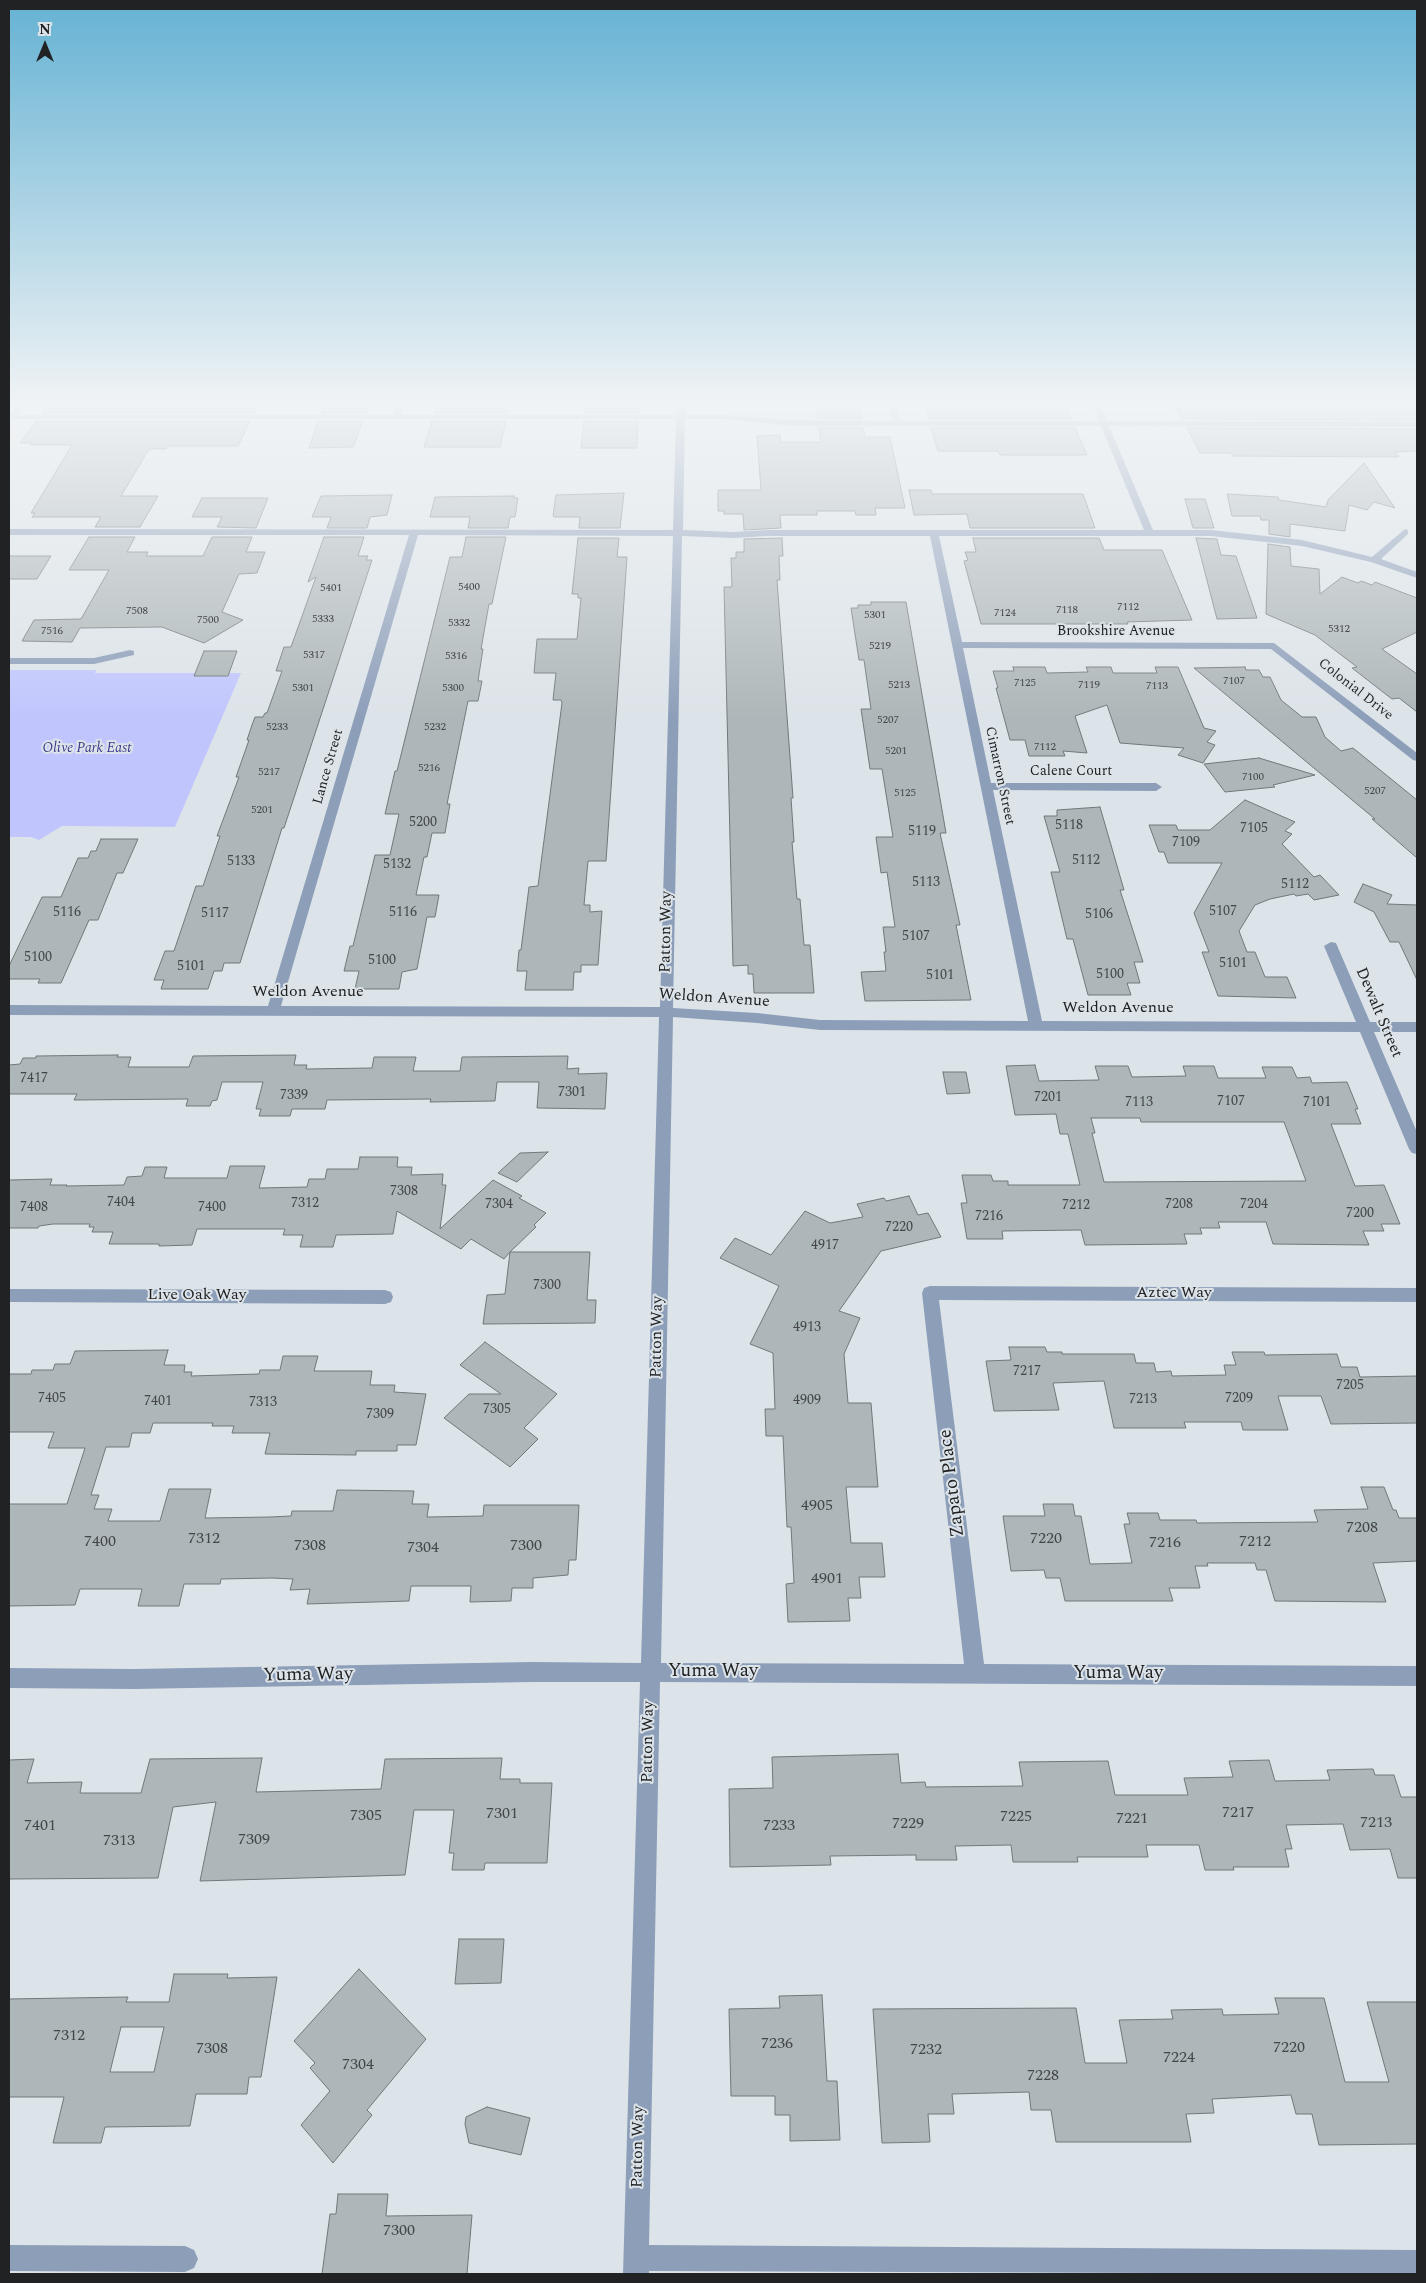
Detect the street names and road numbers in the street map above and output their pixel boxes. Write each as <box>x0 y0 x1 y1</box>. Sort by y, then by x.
street label: Brookshire Avenue <box>1057 624 1175 640</box>
street label: Colonial Drive <box>1314 656 1396 724</box>
street label: Cimarron Street <box>980 725 1018 827</box>
street label: Lance Street <box>310 727 348 807</box>
street label: Calene Court <box>1030 764 1112 780</box>
street label: Patton Way <box>657 891 677 973</box>
street label: Dewalt Street <box>1350 965 1406 1061</box>
street label: Weldon Avenue <box>252 983 364 1003</box>
street label: Weldon Avenue <box>658 986 770 1012</box>
street label: Weldon Avenue <box>1062 999 1174 1019</box>
street label: Aztec Way <box>1136 1284 1212 1304</box>
street label: Live Oak Way <box>148 1286 246 1306</box>
street label: Patton Way <box>648 1296 668 1378</box>
street label: Zapato Place <box>935 1428 971 1538</box>
street label: Yuma Way <box>668 1661 758 1683</box>
street label: Yuma Way <box>1073 1663 1163 1685</box>
street label: Yuma Way <box>263 1664 353 1688</box>
street label: Patton Way <box>639 1701 659 1783</box>
street label: Patton Way <box>629 2106 649 2188</box>

